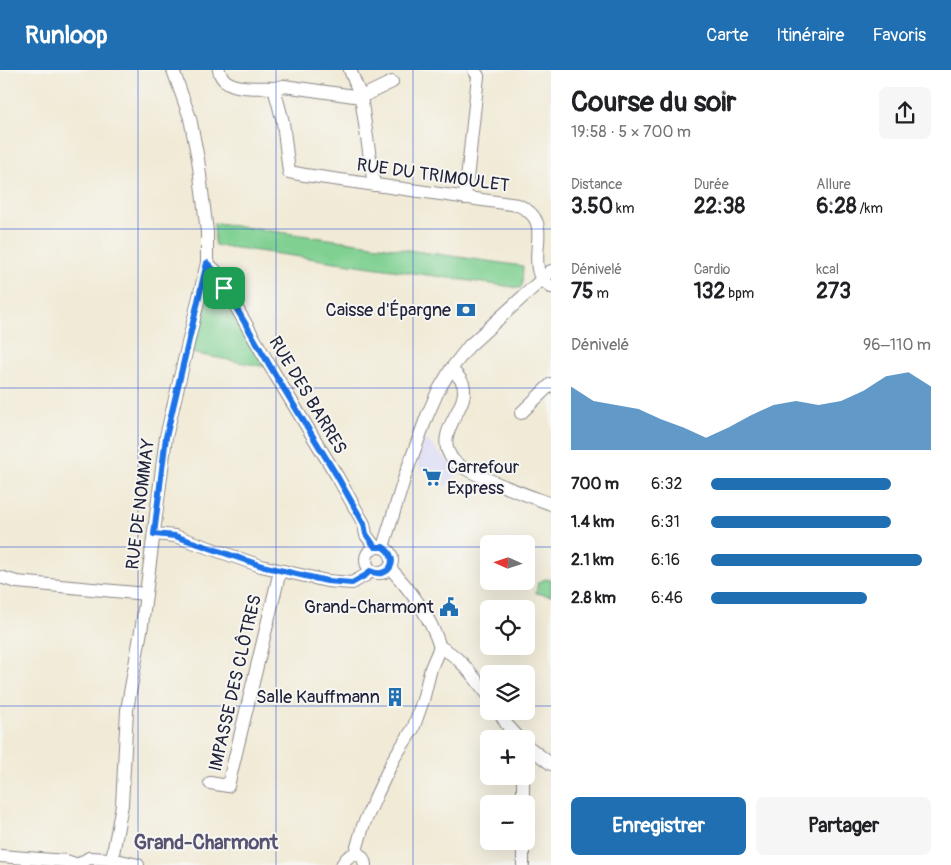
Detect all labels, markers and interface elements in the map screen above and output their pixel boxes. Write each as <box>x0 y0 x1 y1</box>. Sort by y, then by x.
text: Runloop <box>25 21 108 50</box>
text: Carte <box>706 24 748 47</box>
text: Itinéraire <box>776 24 844 47</box>
text: Favoris <box>872 24 926 47</box>
text: Course du soir <box>571 85 736 120</box>
button: share <box>879 87 931 139</box>
text: 19:58 · 5 × 700 m <box>571 122 691 142</box>
street label: RUE DU TRIMOULET <box>355 153 511 198</box>
text: Distance <box>571 176 622 193</box>
text: Durée <box>694 176 729 193</box>
text: Allure <box>816 176 851 193</box>
text: 3.50 <box>571 193 613 220</box>
text: 22:38 <box>694 193 745 220</box>
text: 6:28 <box>816 193 856 220</box>
text: km <box>613 200 634 217</box>
text: /km <box>856 200 883 217</box>
text: Dénivelé <box>571 261 622 278</box>
text: Cardio <box>694 261 730 278</box>
text: kcal <box>816 261 839 278</box>
pin <box>203 267 245 309</box>
icon: arrive <box>210 274 238 302</box>
text: 75 <box>571 278 594 305</box>
text: 132 <box>694 278 725 305</box>
text: 273 <box>816 278 851 305</box>
text: m <box>594 285 609 302</box>
text: bpm <box>725 285 754 302</box>
place label: Caisse d'Épargne <box>326 299 451 322</box>
bank icon: Caisse d'Épargne <box>455 299 477 321</box>
street label: RUE DES BARRES <box>263 332 352 458</box>
text: Dénivelé <box>571 335 629 355</box>
text: 96–110 m <box>863 335 931 355</box>
street label: RUE DE NOMMAY <box>121 437 160 571</box>
place label: Carrefour Express <box>447 456 520 500</box>
supermarket icon: Carrefour Express <box>421 466 443 488</box>
text: 700 m <box>571 474 619 494</box>
text: 6:32 <box>651 474 682 494</box>
text: 1.4 km <box>571 512 614 532</box>
text: 6:31 <box>651 512 680 532</box>
north arrow <box>480 535 535 590</box>
map controls <box>480 535 535 850</box>
text: 2.1 km <box>571 550 614 570</box>
text: 6:16 <box>651 550 680 570</box>
text: 2.8 km <box>571 588 616 608</box>
text: 6:46 <box>651 588 683 608</box>
street label: IMPASSE DES CLÔTRES <box>204 593 267 774</box>
place label: Grand-Charmont <box>304 596 435 619</box>
public building icon: Grand-Charmont <box>438 596 460 618</box>
button: locate <box>480 600 535 655</box>
button: layers <box>480 665 535 720</box>
place label: Salle Kauffmann <box>256 686 380 709</box>
building icon: Salle Kauffmann <box>384 686 406 708</box>
button: + <box>480 730 535 785</box>
button: − <box>480 795 535 850</box>
button: Enregistrer <box>571 797 746 855</box>
button: Partager <box>756 797 931 855</box>
district label: Grand-Charmont <box>134 830 279 855</box>

